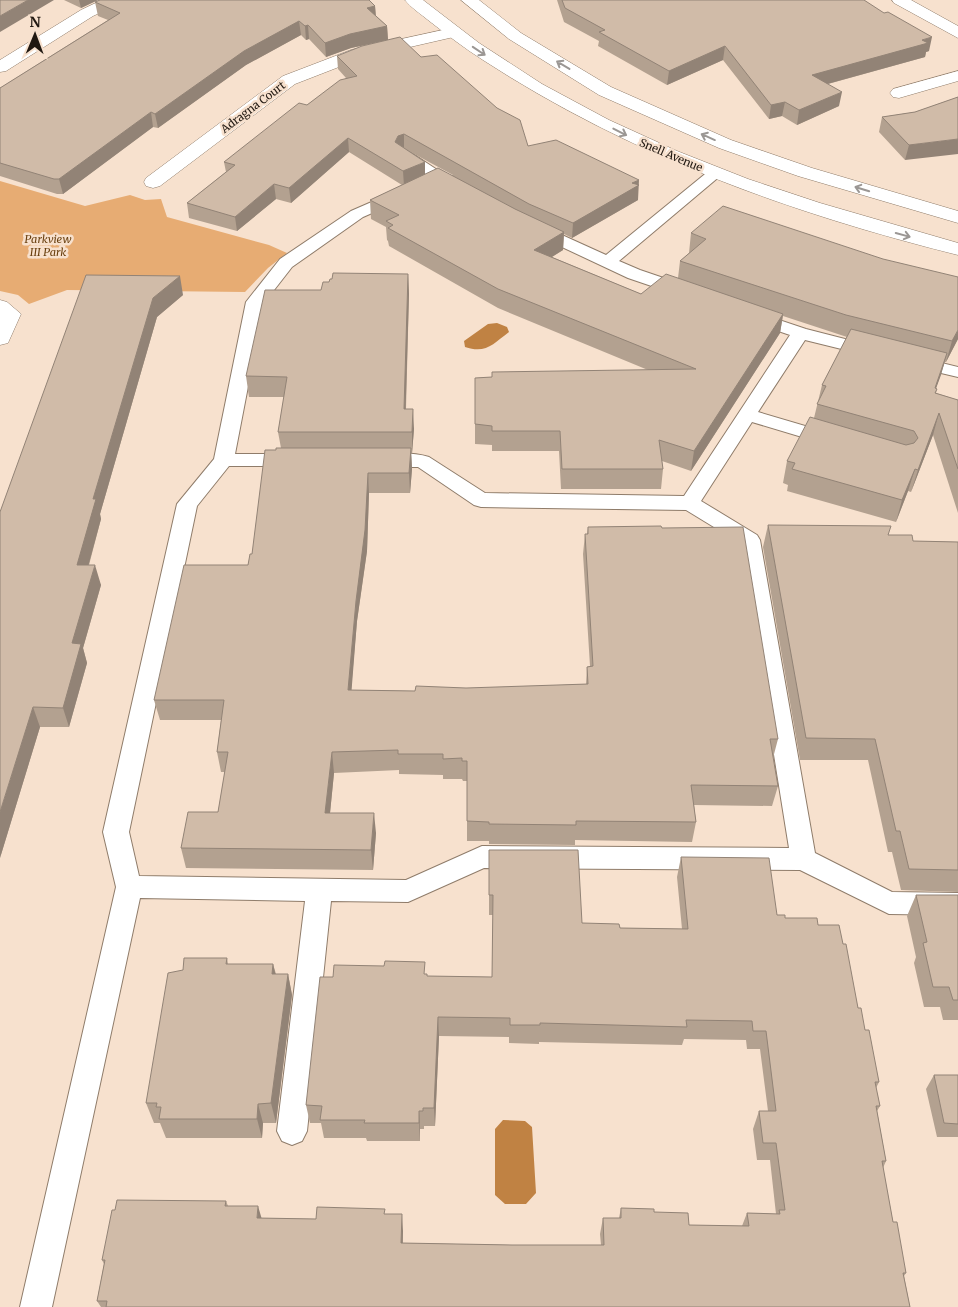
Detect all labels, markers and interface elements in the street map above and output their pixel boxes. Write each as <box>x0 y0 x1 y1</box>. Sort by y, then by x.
north arrow <box>10 10 60 60</box>
text: N <box>30 13 41 31</box>
one-way arrow <box>472 46 486 56</box>
one-way arrow <box>556 60 570 70</box>
street label: Adragna Court <box>217 78 289 136</box>
one-way arrow <box>612 128 627 137</box>
one-way arrow <box>701 131 716 141</box>
street label: Snell Avenue <box>637 135 705 175</box>
one-way arrow <box>854 184 870 194</box>
one-way arrow <box>895 231 911 240</box>
park label: Parkview III Park <box>25 232 71 259</box>

